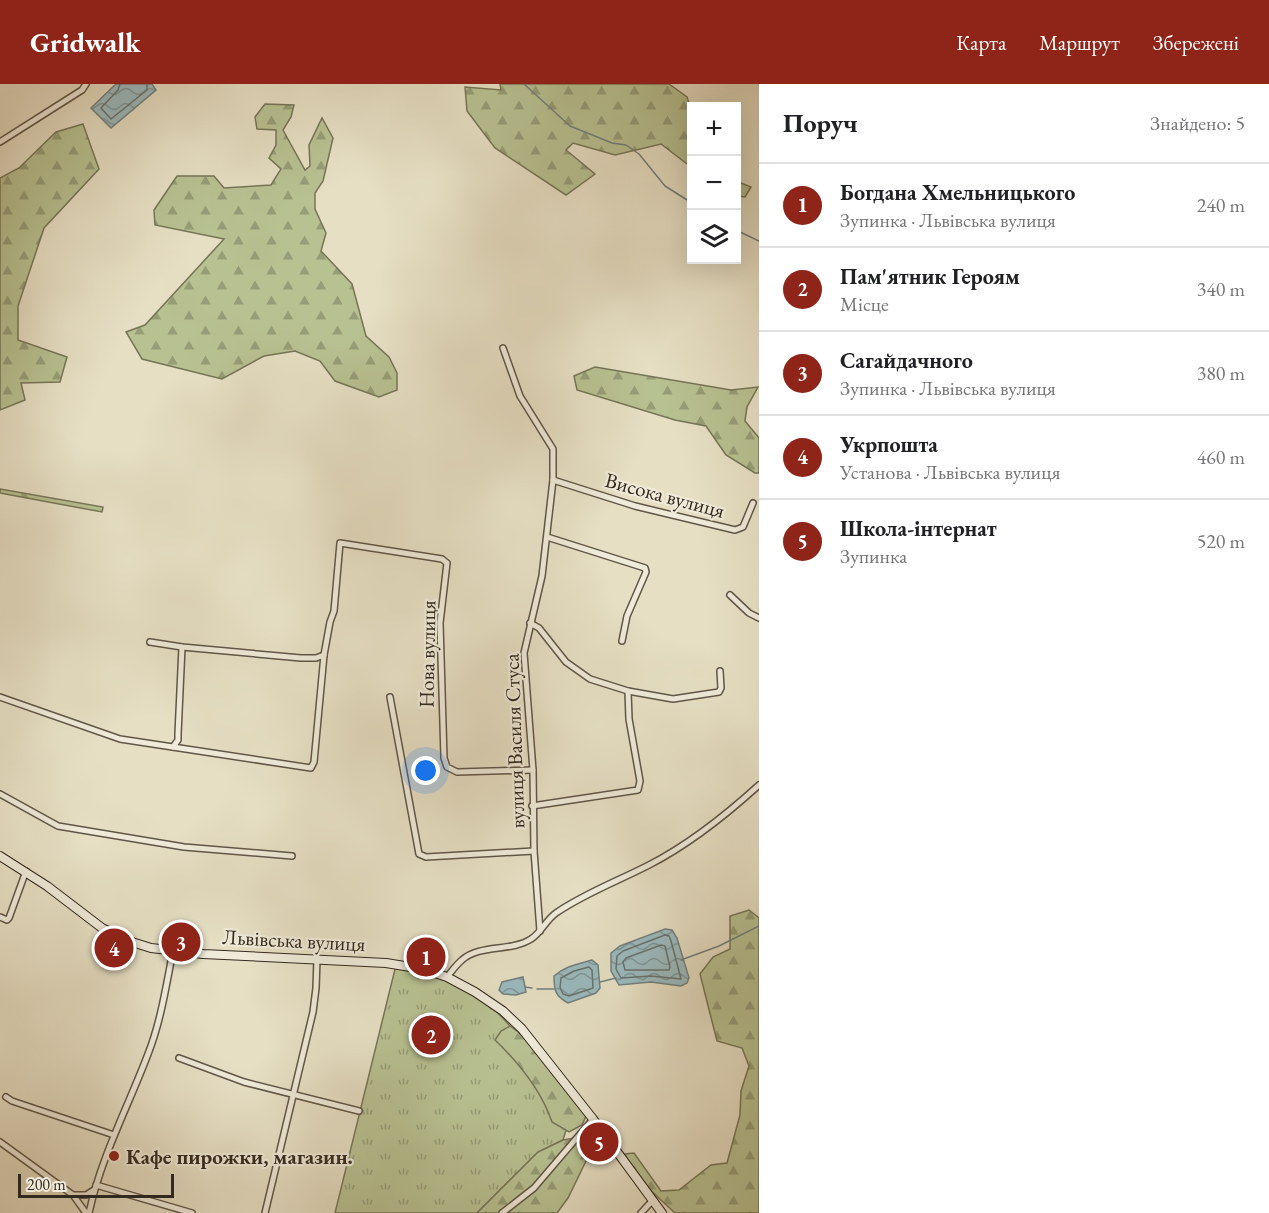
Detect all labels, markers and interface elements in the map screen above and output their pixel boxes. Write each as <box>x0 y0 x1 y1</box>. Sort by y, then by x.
text: Gridwalk <box>30 24 141 60</box>
text: Карта <box>956 29 1006 56</box>
text: Маршрут <box>1039 29 1120 56</box>
text: Збережені <box>1153 29 1239 56</box>
map controls <box>687 102 741 264</box>
button: + <box>687 102 741 156</box>
text: Поруч <box>783 106 858 140</box>
text: Знайдено: 5 <box>1150 110 1245 136</box>
button: − <box>687 156 741 210</box>
text: Богдана Хмельницького <box>840 178 1075 207</box>
text: 1 <box>797 192 808 218</box>
text: 240 m <box>1197 192 1245 218</box>
text: Зупинка · Львівська вулиця <box>840 207 1056 233</box>
button: layers <box>687 210 741 264</box>
text: Пам'ятник Героям <box>840 262 1020 291</box>
text: 2 <box>797 276 808 302</box>
text: 340 m <box>1197 276 1245 302</box>
text: Місце <box>840 291 889 317</box>
text: Сагайдачного <box>840 346 973 375</box>
text: 3 <box>797 360 808 386</box>
text: 380 m <box>1197 360 1245 386</box>
text: Зупинка · Львівська вулиця <box>840 375 1056 401</box>
text: Укрпошта <box>840 430 938 459</box>
text: 4 <box>797 444 808 470</box>
text: 460 m <box>1197 444 1245 470</box>
text: Установа · Львівська вулиця <box>840 459 1060 485</box>
street label: Висока вулиця <box>602 466 728 524</box>
text: Школа-інтернат <box>840 514 997 543</box>
text: 5 <box>797 528 808 554</box>
text: 520 m <box>1197 528 1245 554</box>
text: Зупинка <box>840 543 907 569</box>
street label: Нова вулиця <box>413 600 441 708</box>
street label: вулиця Василя Стуса <box>497 652 531 829</box>
your location <box>411 756 440 785</box>
pin: 3 <box>162 920 201 964</box>
street label: Львівська вулиця <box>222 923 366 957</box>
pin: 4 <box>94 926 134 970</box>
pin: 1 <box>406 934 446 980</box>
pin: 2 <box>412 1012 450 1058</box>
pin: 5 <box>580 1120 618 1164</box>
place label: Кафе пирожки, магазин. <box>126 1143 353 1170</box>
marker: Кафе пирожки, магазин. <box>107 1149 121 1163</box>
scale bar <box>18 1171 174 1198</box>
text: 200 m <box>27 1174 66 1195</box>

